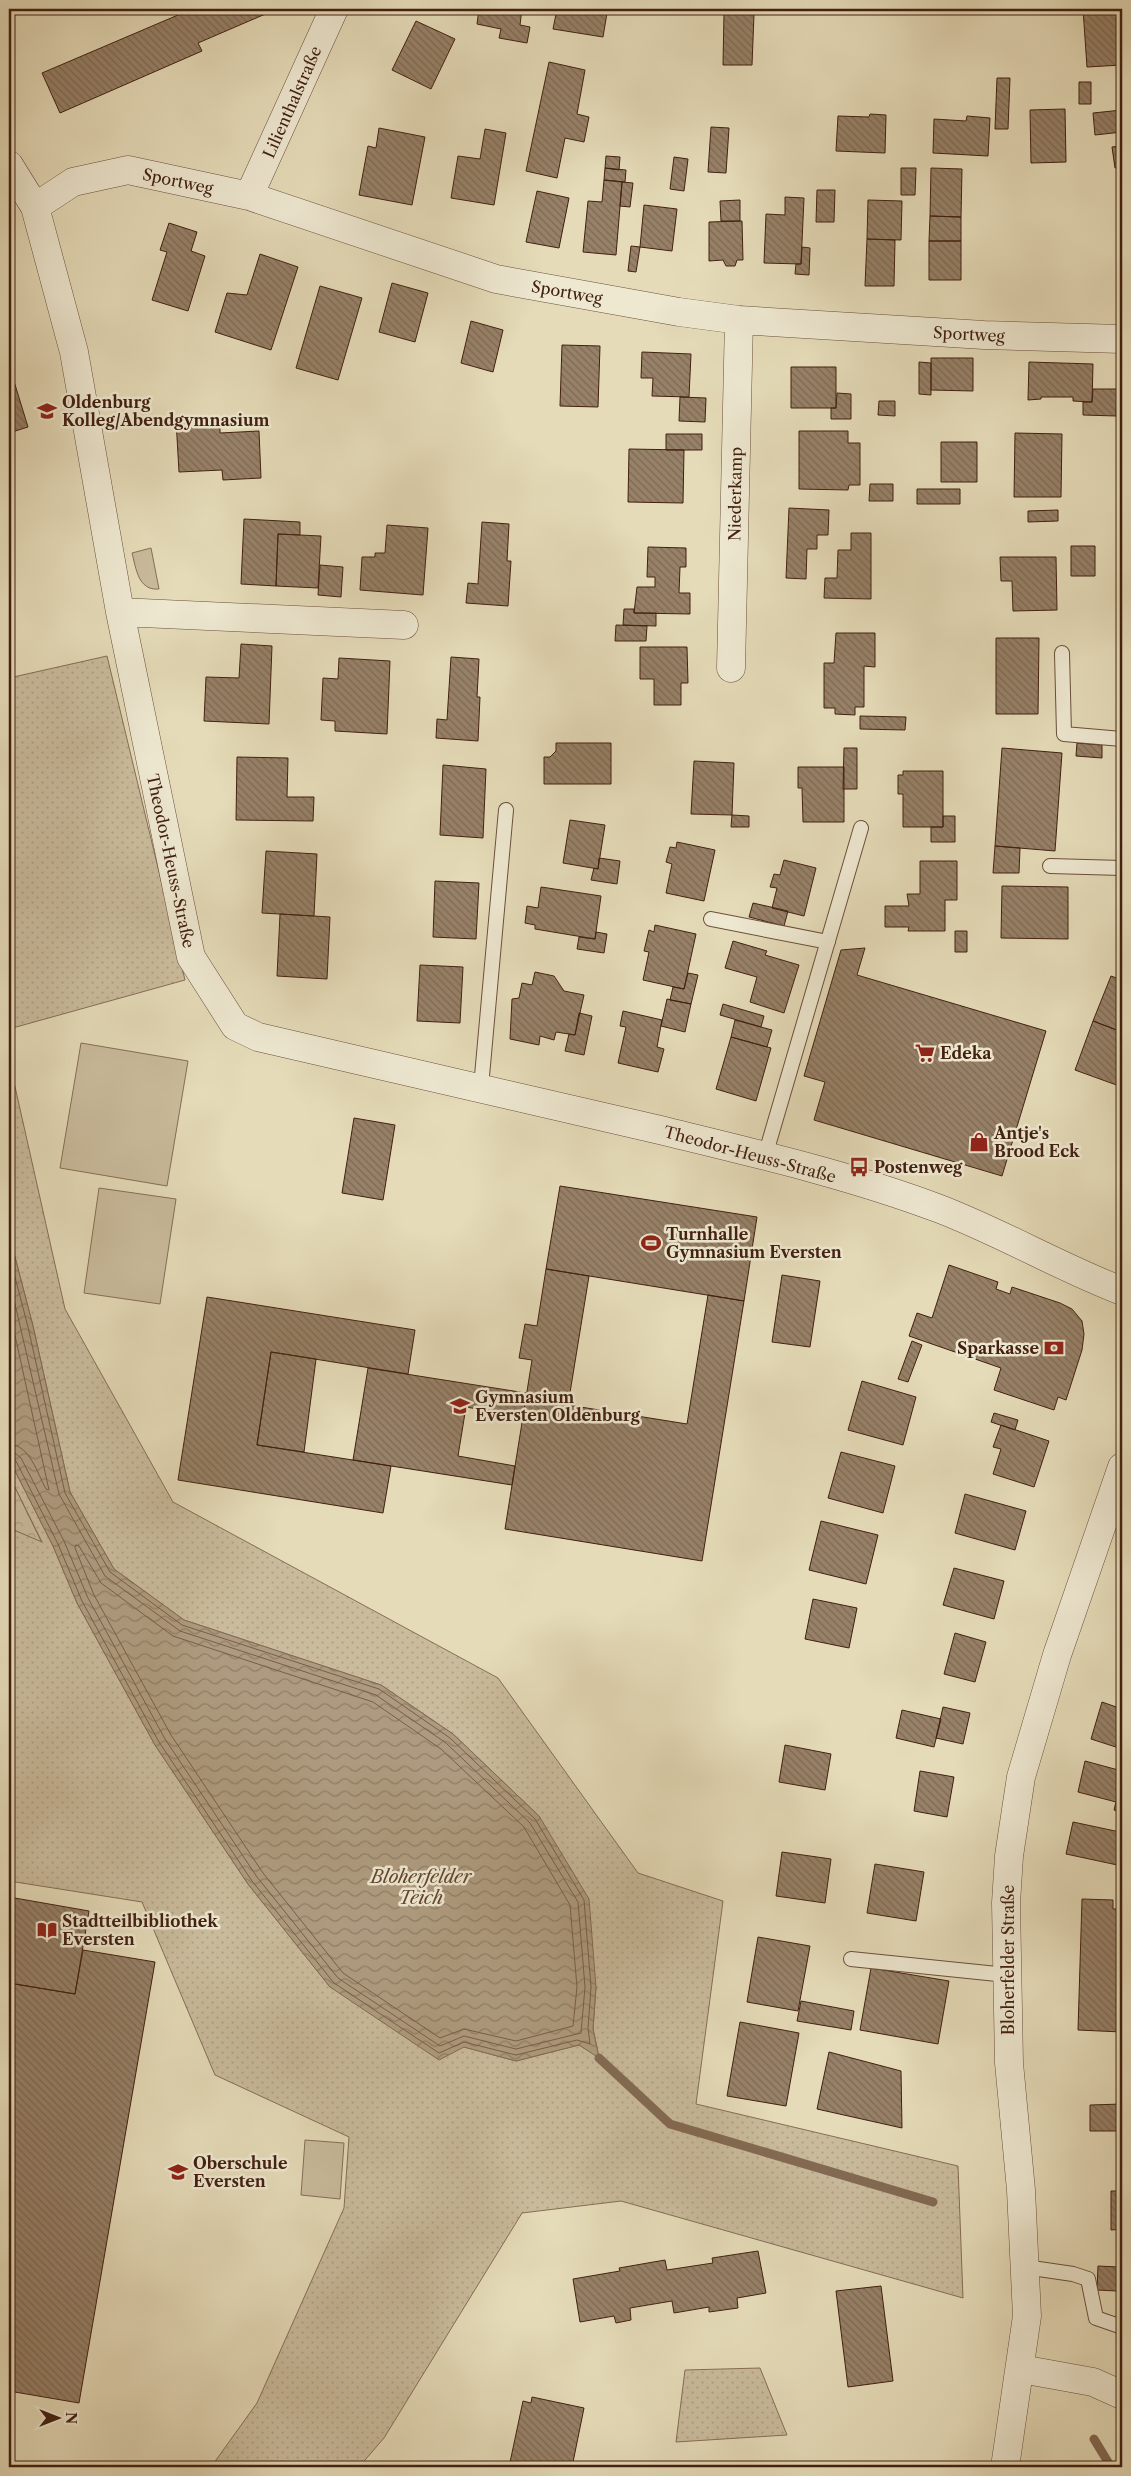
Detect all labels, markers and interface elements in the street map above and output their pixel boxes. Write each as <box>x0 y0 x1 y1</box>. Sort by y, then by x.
street label: Lilienthalstraße <box>258 43 326 161</box>
street label: Sportweg <box>141 164 216 198</box>
street label: Sportweg <box>530 276 605 308</box>
street label: Sportweg <box>933 322 1006 346</box>
place label: Oldenburg Kolleg/Abendgymnasium <box>62 392 270 430</box>
school or university icon: Oldenburg Kolleg/Abendgymnasium <box>36 400 58 422</box>
street label: Niederkamp <box>724 446 746 541</box>
street label: Theodor-Heuss-Straße <box>143 772 199 950</box>
supermarket icon: Edeka <box>914 1042 936 1064</box>
place label: Edeka <box>940 1043 992 1063</box>
street label: Theodor-Heuss-Straße <box>662 1121 838 1187</box>
place label: Antje's Brood Eck <box>993 1123 1080 1161</box>
shop icon: Antje's Brood Eck <box>968 1131 990 1153</box>
bus stop icon: Postenweg <box>848 1156 870 1178</box>
place label: Postenweg <box>874 1157 963 1177</box>
place label: Turnhalle Gymnasium Eversten <box>666 1224 842 1262</box>
sports icon: Turnhalle Gymnasium Eversten <box>640 1232 662 1254</box>
bank icon: Sparkasse <box>1043 1337 1065 1359</box>
place label: Sparkasse <box>957 1338 1039 1358</box>
place label: Gymnasium Eversten Oldenburg <box>475 1387 641 1425</box>
school or university icon: Gymnasium Eversten Oldenburg <box>449 1395 471 1417</box>
water label: Bloherfelder Teich <box>369 1866 473 1909</box>
street label: Bloherfelder Straße <box>998 1885 1018 2035</box>
place label: Stadtteilbibliothek Eversten <box>62 1911 218 1949</box>
library icon: Stadtteilbibliothek Eversten <box>36 1919 58 1941</box>
place label: Oberschule Eversten <box>193 2153 288 2191</box>
school or university icon: Oberschule Eversten <box>167 2161 189 2183</box>
north arrow <box>32 2394 82 2444</box>
text: N <box>62 2412 80 2424</box>

